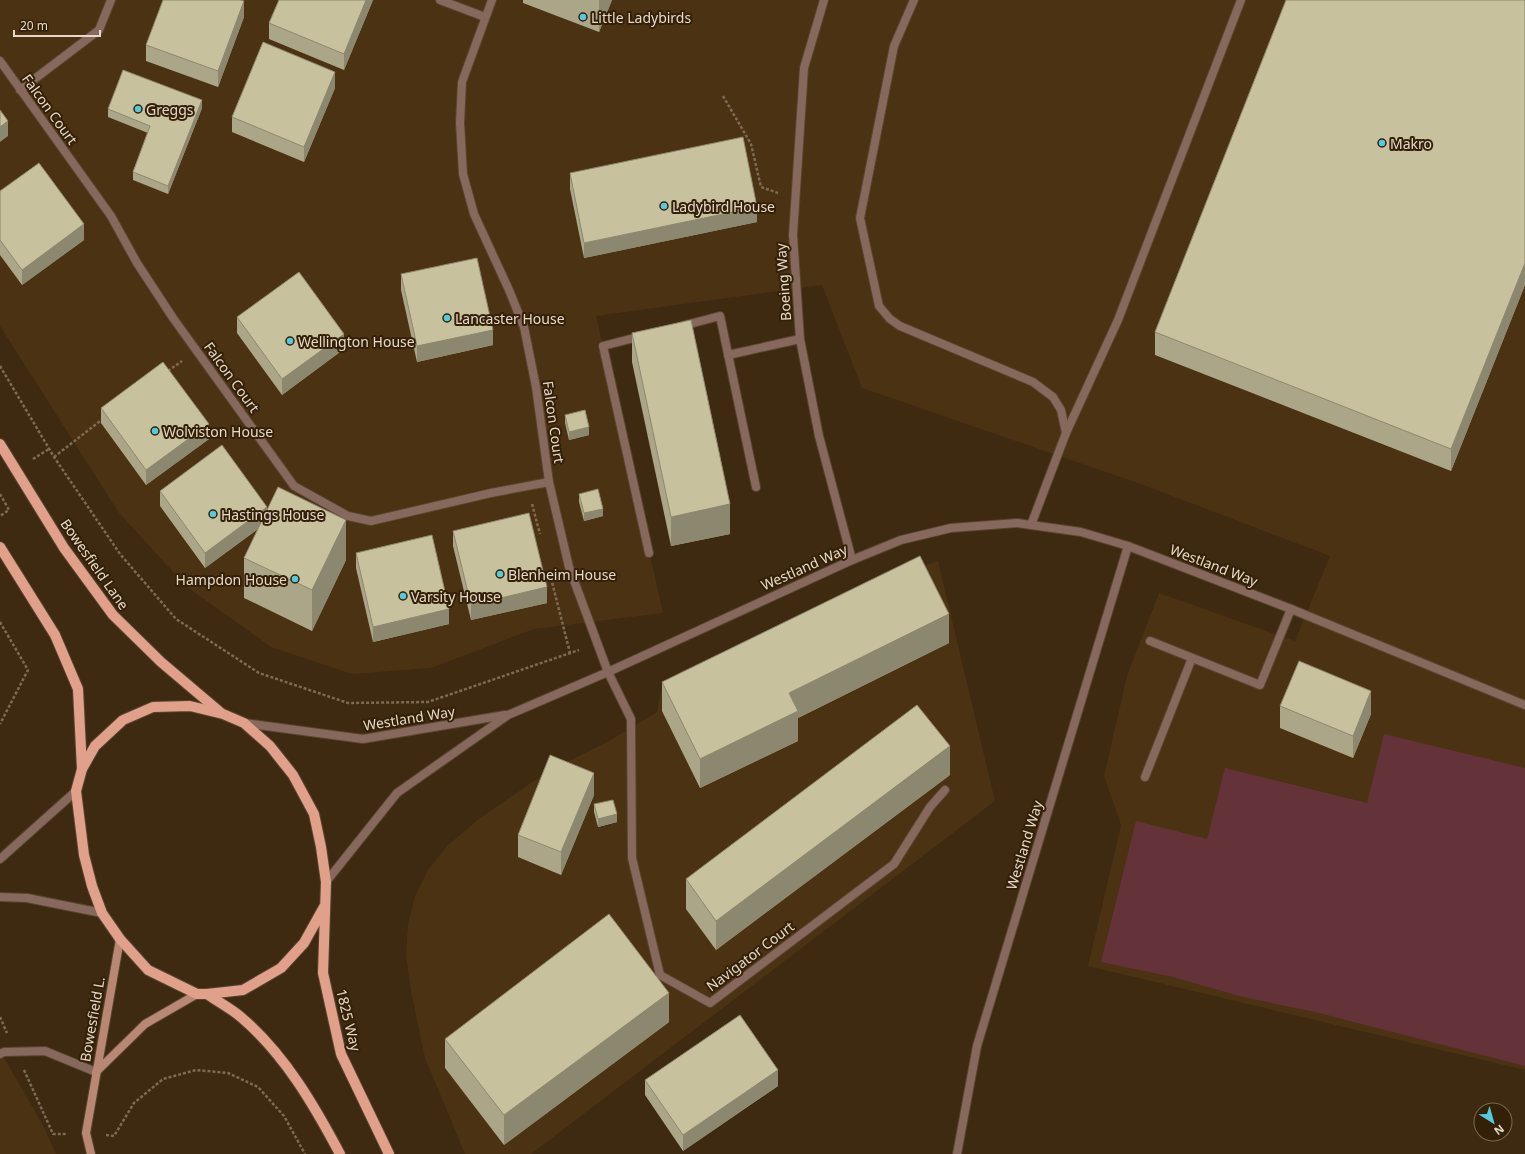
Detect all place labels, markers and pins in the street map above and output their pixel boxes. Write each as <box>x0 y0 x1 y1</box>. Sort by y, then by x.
place label: Little Ladybirds <box>591 8 691 27</box>
marker: Little Ladybirds <box>578 12 588 22</box>
place label: Greggs <box>146 100 194 119</box>
marker: Greggs <box>133 104 143 114</box>
place label: Makro <box>1390 134 1432 153</box>
marker: Makro <box>1377 138 1387 148</box>
place label: Ladybird House <box>672 197 775 216</box>
marker: Ladybird House <box>659 201 669 211</box>
place label: Lancaster House <box>455 309 565 328</box>
marker: Lancaster House <box>442 313 452 323</box>
place label: Wellington House <box>298 332 415 351</box>
marker: Wellington House <box>285 336 295 346</box>
place label: Wolviston House <box>163 422 273 441</box>
marker: Wolviston House <box>150 426 160 436</box>
place label: Hastings House <box>221 505 324 524</box>
marker: Hastings House <box>208 509 218 519</box>
place label: Blenheim House <box>508 565 616 584</box>
marker: Blenheim House <box>495 569 505 579</box>
place label: Hampdon House <box>176 570 287 589</box>
marker: Hampdon House <box>290 574 300 584</box>
place label: Varsity House <box>411 587 501 606</box>
marker: Varsity House <box>398 591 408 601</box>

